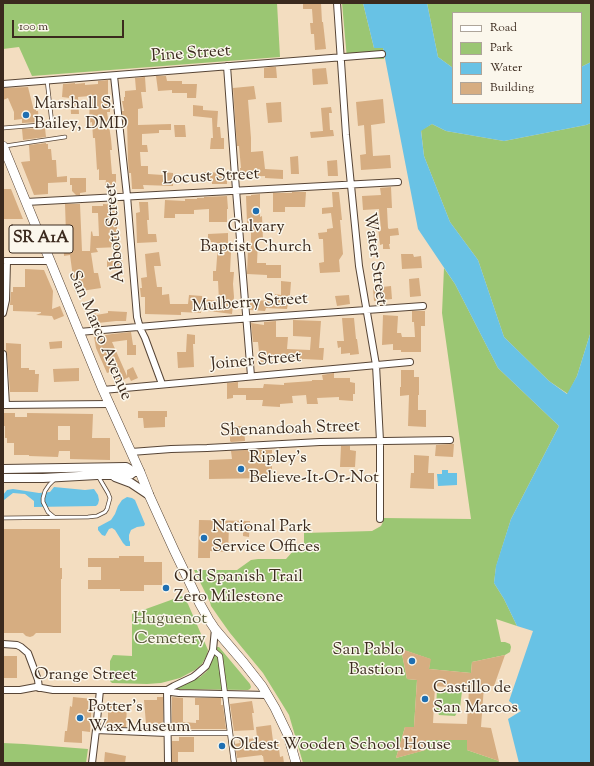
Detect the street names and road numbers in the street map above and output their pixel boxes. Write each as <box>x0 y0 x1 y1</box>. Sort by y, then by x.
street label: Pine Street <box>151 42 231 68</box>
street label: Locust Street <box>162 165 260 191</box>
street label: Abbott Street <box>101 182 131 284</box>
street label: Water Street <box>357 211 391 307</box>
road number: SR A1A <box>9 225 73 253</box>
street label: San Marco Avenue <box>63 268 135 404</box>
street label: Mulberry Street <box>191 290 309 318</box>
street label: Joiner Street <box>210 348 302 376</box>
street label: Shenandoah Street <box>220 417 360 443</box>
street label: Orange Street <box>34 666 136 686</box>

